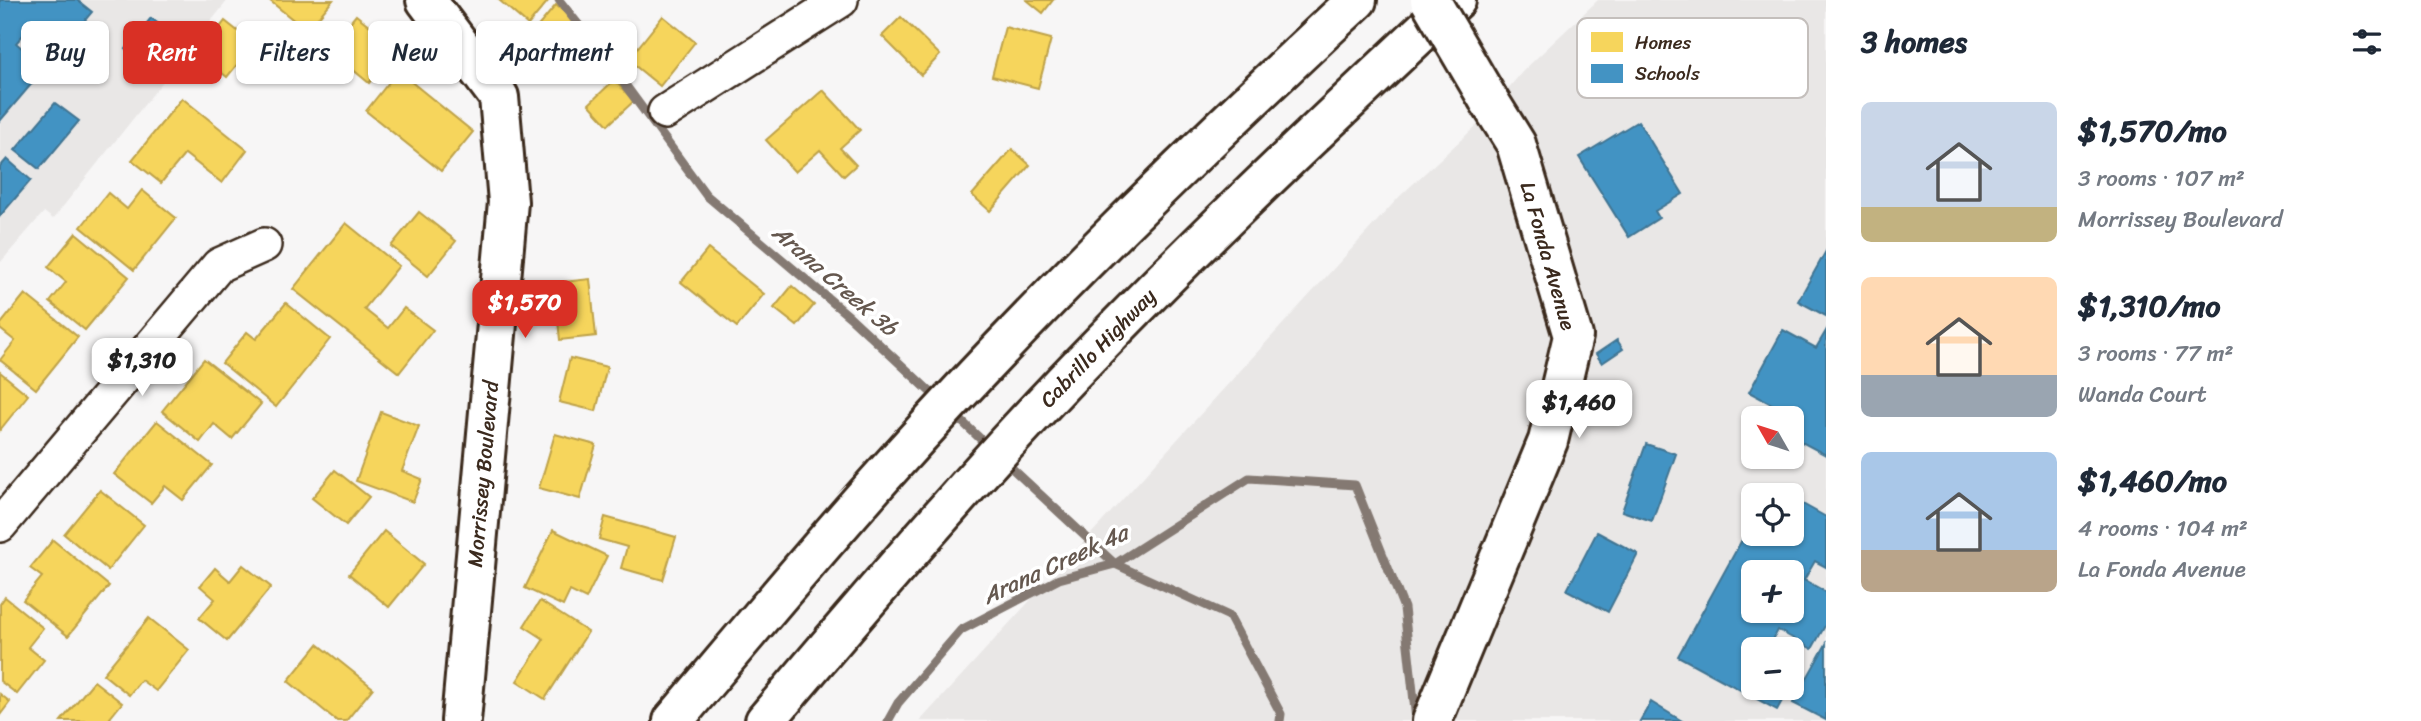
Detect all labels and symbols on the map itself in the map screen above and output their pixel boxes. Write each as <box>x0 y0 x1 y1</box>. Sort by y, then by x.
legend <box>1577 18 1808 98</box>
text: Homes <box>1635 26 1691 59</box>
text: Schools <box>1635 57 1700 90</box>
street label: La Fonda Avenue <box>1509 177 1587 335</box>
water label: Arana Creek 3b <box>762 213 908 348</box>
street label: Cabrillo Highway <box>1030 279 1166 417</box>
pin: $1,570 <box>468 280 582 340</box>
pin: $1,310 <box>85 338 199 398</box>
street label: Morrissey Boulevard <box>456 377 510 569</box>
pin: $1,460 <box>1522 380 1636 440</box>
north arrow <box>1741 406 1804 469</box>
water label: Arana Creek 4a <box>975 511 1138 617</box>

